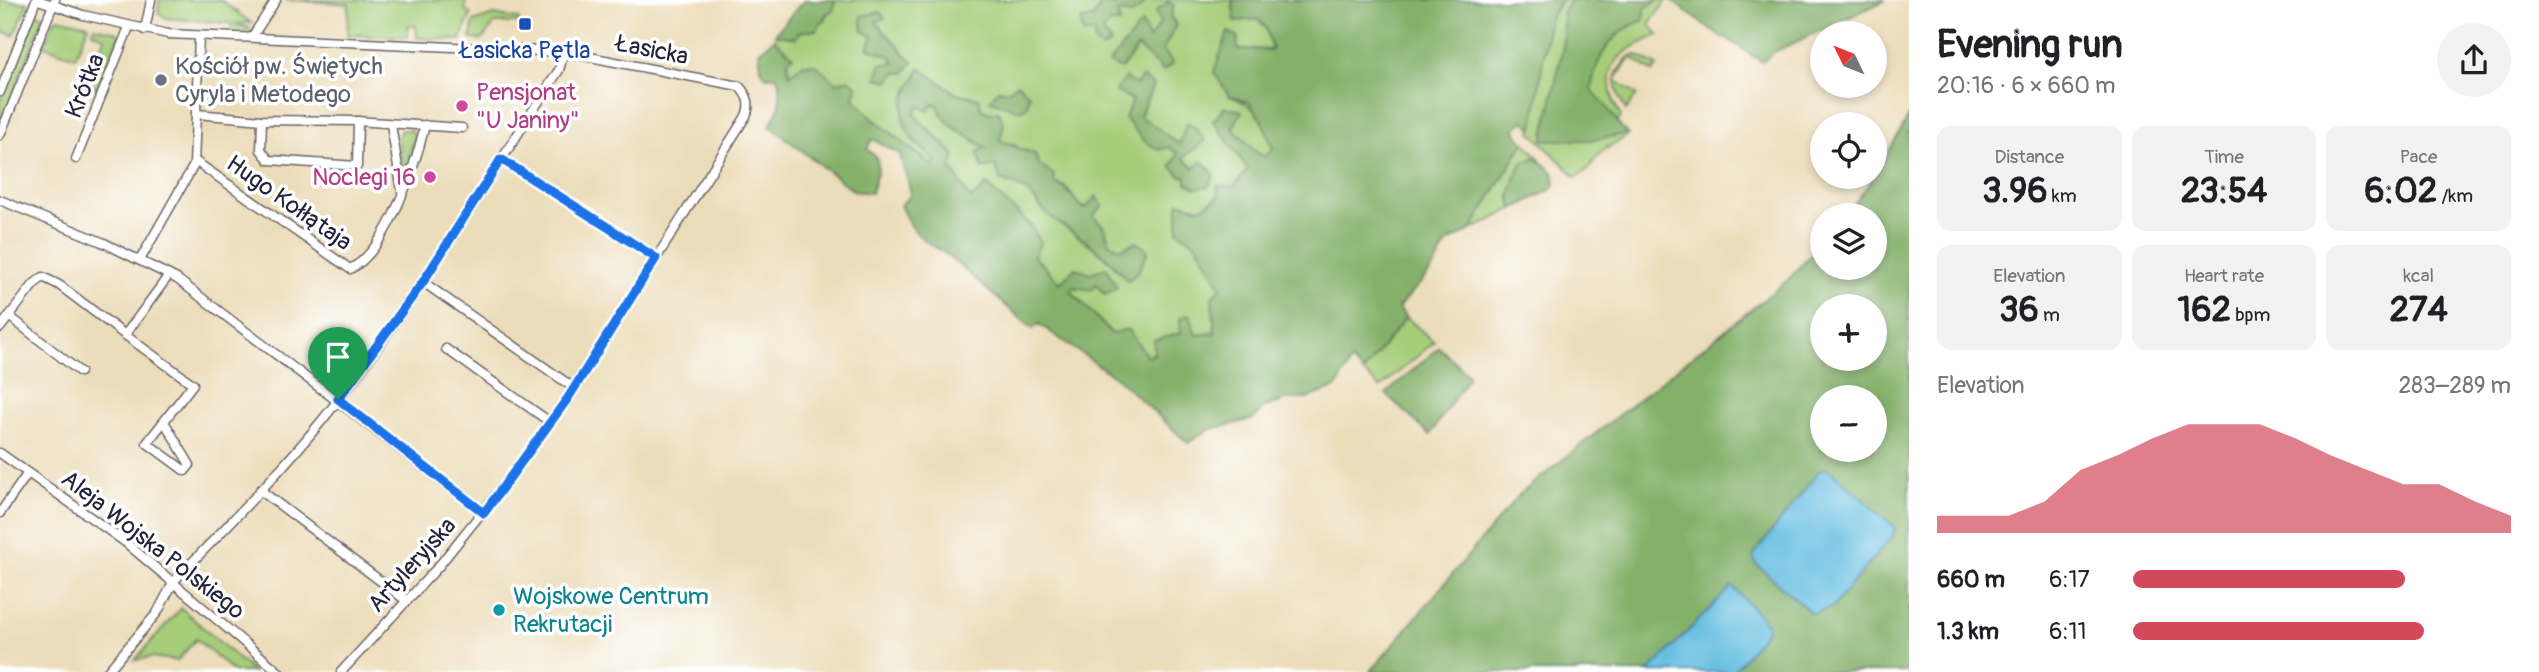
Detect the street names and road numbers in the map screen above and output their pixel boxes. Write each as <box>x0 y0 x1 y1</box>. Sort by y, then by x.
street label: Łasicka <box>611 28 691 71</box>
street label: Krótka <box>59 50 111 122</box>
street label: Hugo Kołłątaja <box>221 149 357 257</box>
street label: Aleja Wojska Polskiego <box>56 464 251 626</box>
street label: Artyleryjska <box>362 512 462 618</box>

